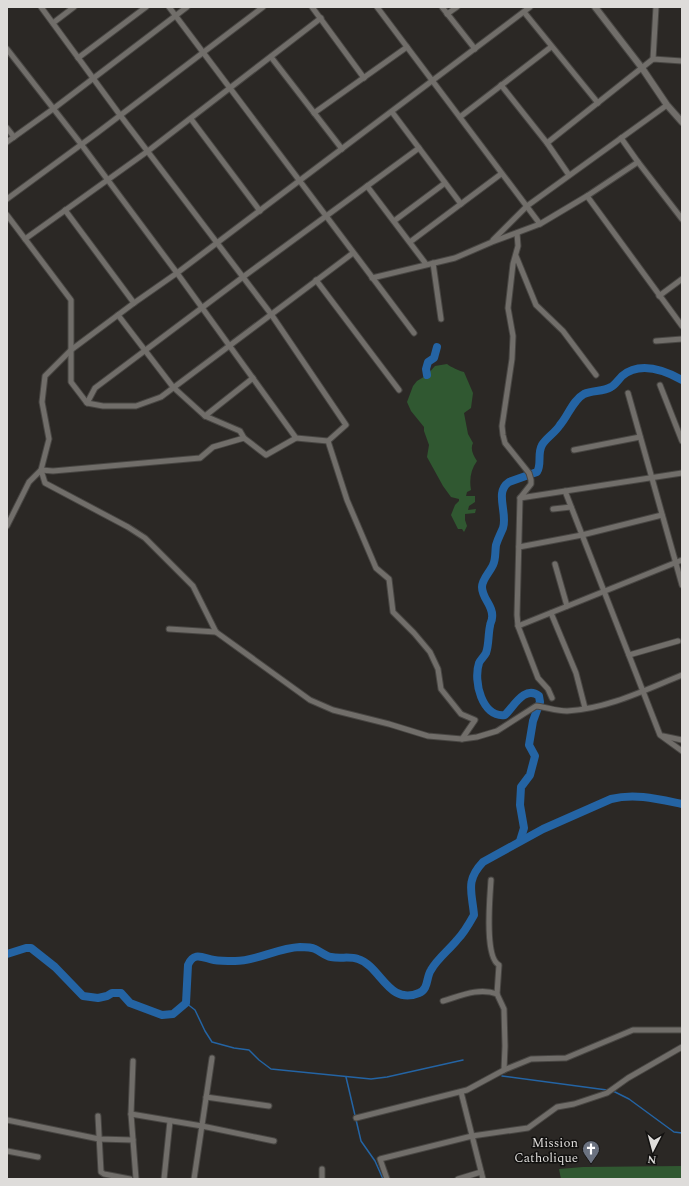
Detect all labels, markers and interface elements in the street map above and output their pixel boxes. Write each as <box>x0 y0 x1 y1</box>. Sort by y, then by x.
north arrow <box>633 1130 673 1170</box>
place label: Mission Catholique <box>514 1133 578 1168</box>
church icon: Mission Catholique <box>581 1139 601 1164</box>
text: N <box>647 1151 657 1168</box>

